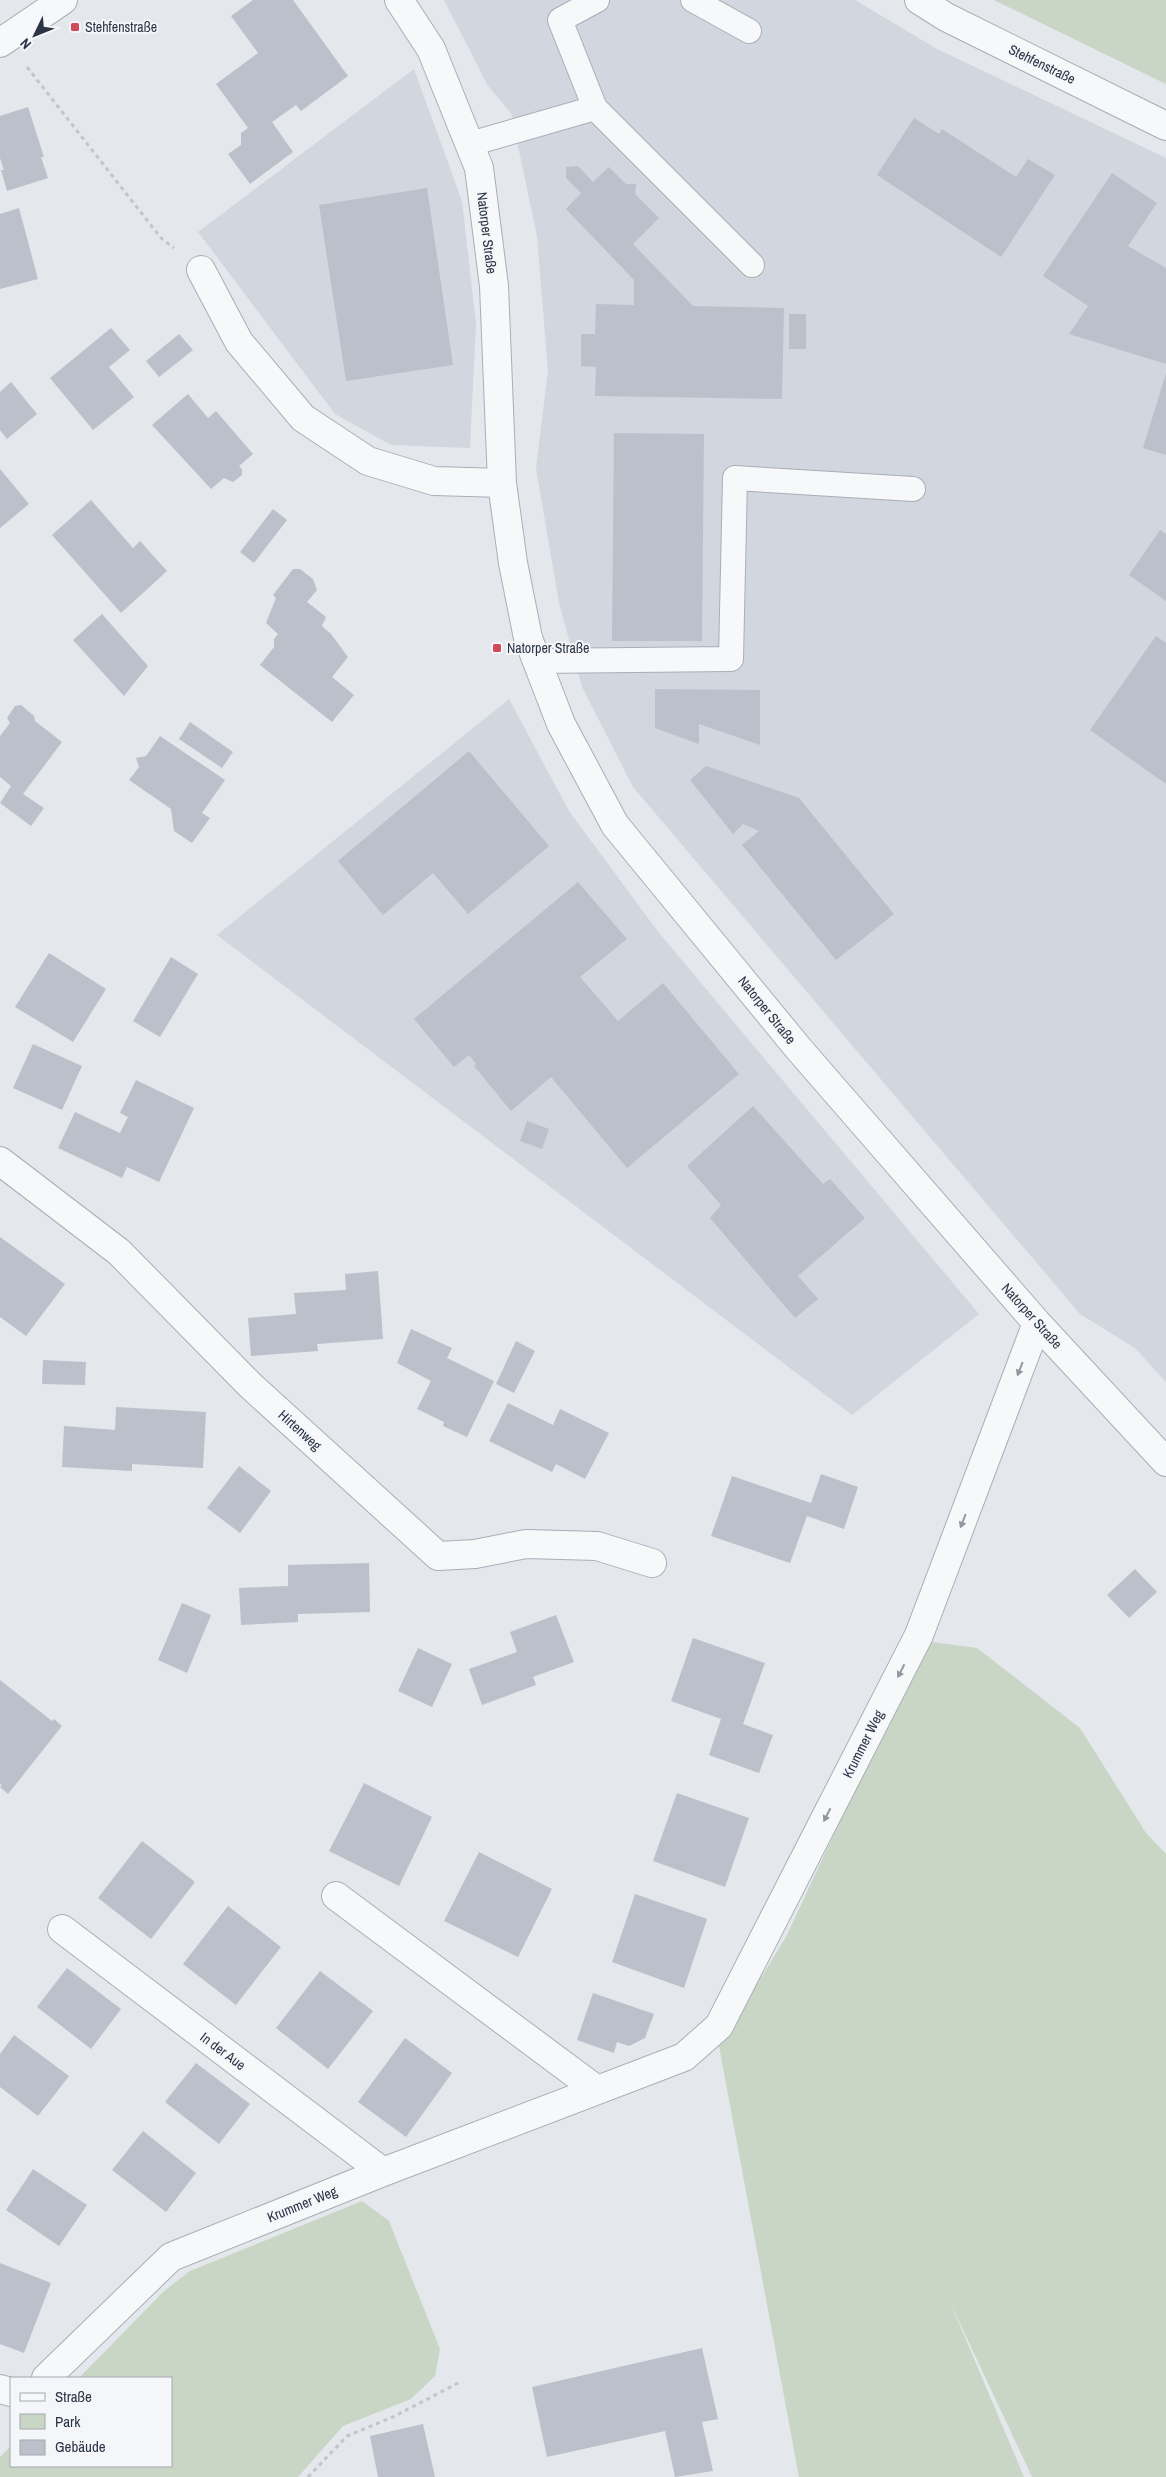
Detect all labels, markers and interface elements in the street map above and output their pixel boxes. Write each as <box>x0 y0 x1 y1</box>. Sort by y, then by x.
north arrow <box>10 10 60 60</box>
place label: Stehfenstraße <box>85 18 157 36</box>
marker: Stehfenstraße <box>69 21 81 33</box>
text: N <box>16 35 35 53</box>
street label: Stehfenstraße <box>1006 40 1078 88</box>
street label: Natorper Straße <box>473 191 501 275</box>
place label: Natorper Straße <box>507 639 589 657</box>
marker: Natorper Straße <box>491 642 503 654</box>
street label: Natorper Straße <box>734 972 800 1048</box>
street label: Natorper Straße <box>998 1279 1066 1353</box>
one-way arrow <box>1016 1361 1023 1376</box>
street label: Hirtenweg <box>275 1406 326 1455</box>
one-way arrow <box>958 1513 966 1528</box>
one-way arrow <box>897 1664 905 1678</box>
street label: Krummer Weg <box>838 1706 888 1781</box>
one-way arrow <box>823 1808 831 1823</box>
street label: In der Aue <box>197 2028 249 2074</box>
street label: Krummer Weg <box>264 2182 340 2226</box>
legend <box>10 2377 172 2467</box>
text: Straße <box>55 2386 92 2407</box>
text: Park <box>55 2411 81 2432</box>
text: Gebäude <box>55 2436 106 2457</box>

